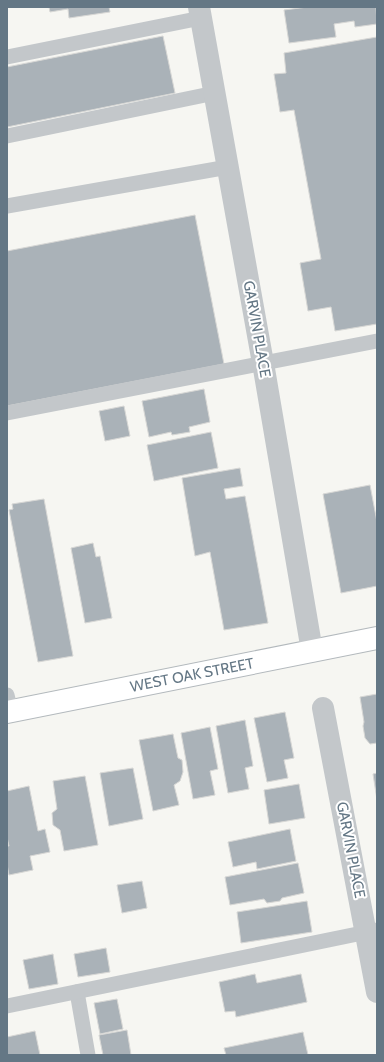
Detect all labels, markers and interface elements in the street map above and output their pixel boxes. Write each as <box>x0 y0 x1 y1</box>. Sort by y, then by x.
street label: GARVIN PLACE <box>240 279 274 379</box>
street label: WEST OAK STREET <box>129 654 255 696</box>
street label: GARVIN PLACE <box>333 800 369 900</box>

